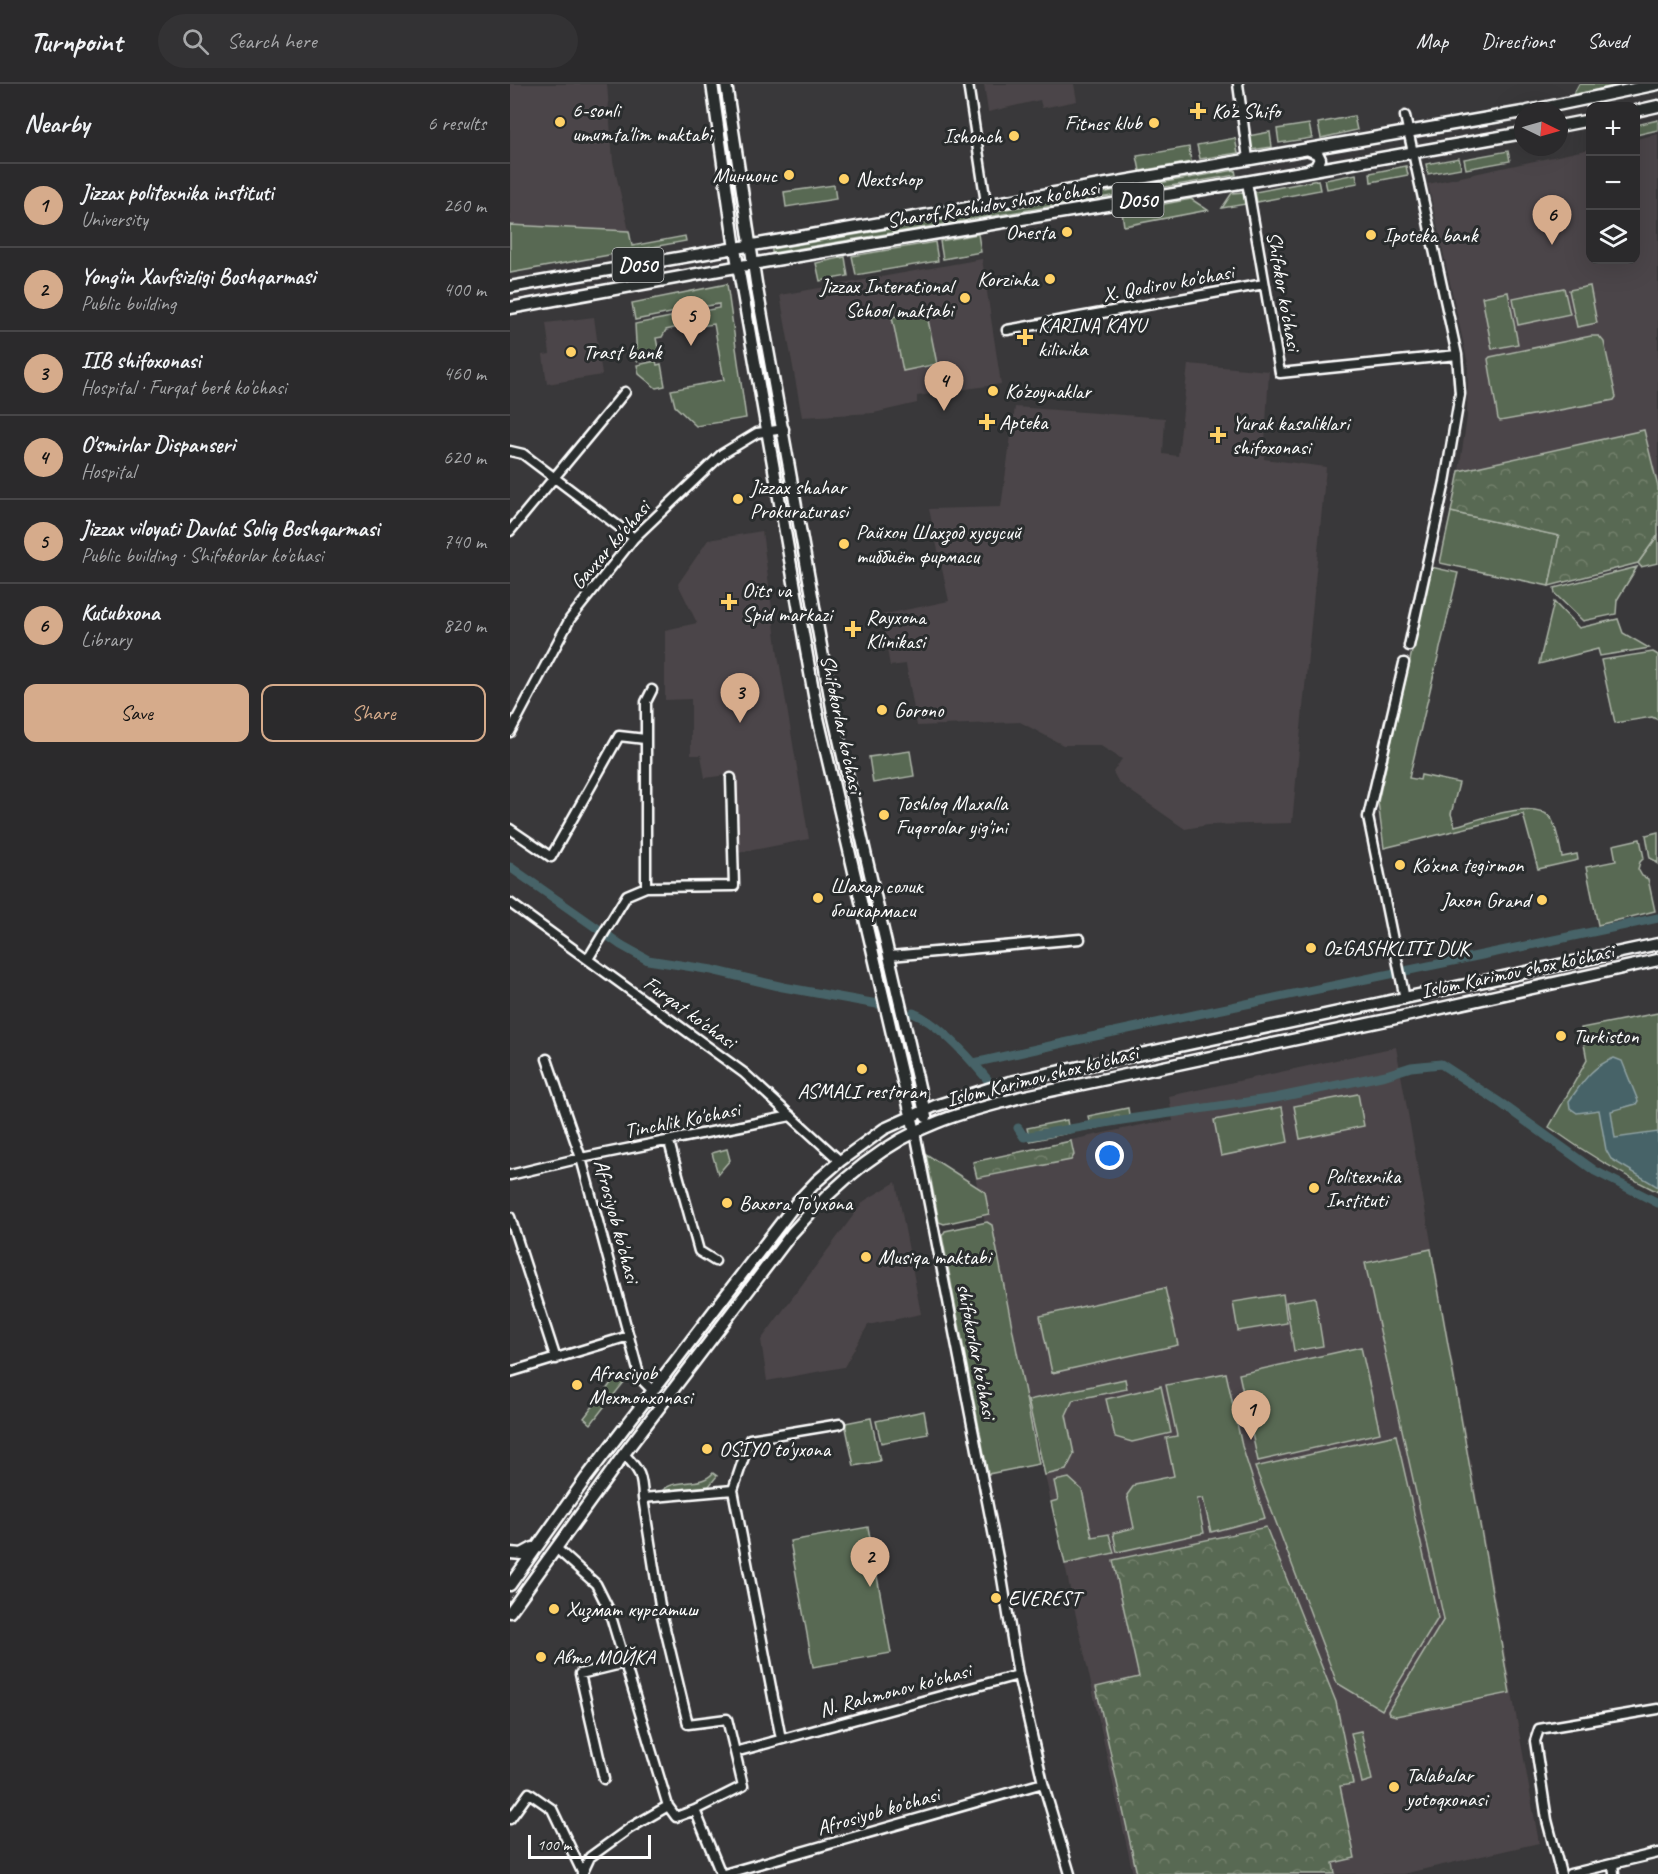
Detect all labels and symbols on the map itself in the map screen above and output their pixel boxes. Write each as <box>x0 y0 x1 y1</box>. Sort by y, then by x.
place label: 6-sonli umumta'lim maktabi <box>572 97 715 147</box>
place label: Ko’z Shifo <box>1212 98 1283 124</box>
marker: Ko’z Shifo <box>1189 102 1207 120</box>
north arrow <box>1514 102 1568 156</box>
place label: Fitnes klub <box>1065 110 1144 136</box>
marker: 6-sonli umumta'lim maktabi <box>553 115 567 129</box>
marker: Fitnes klub <box>1147 116 1161 130</box>
place label: Ishonch <box>943 123 1003 149</box>
marker: Ishonch <box>1007 129 1021 143</box>
place label: Минионс <box>713 162 778 188</box>
place label: Nextshop <box>856 166 923 192</box>
marker: Минионс <box>782 168 796 182</box>
marker: Nextshop <box>837 172 851 186</box>
street label: Sharof Rashidov shox ko'chasi <box>885 174 1104 234</box>
road number: D050 <box>1112 183 1164 217</box>
pin: 6 <box>1532 196 1572 245</box>
place label: Onesta <box>1006 219 1057 245</box>
place label: Ipoteka bank <box>1383 222 1479 248</box>
marker: Onesta <box>1060 225 1074 239</box>
marker: Ipoteka bank <box>1364 228 1378 242</box>
street label: Shifokor ko'chasi <box>1261 229 1308 356</box>
road number: D050 <box>612 248 664 282</box>
street label: X. Qodirov ko'chasi <box>1101 258 1238 307</box>
place label: Korzinka <box>977 266 1040 292</box>
marker: Korzinka <box>1043 272 1057 286</box>
place label: Jizzax Interational School maktabi <box>819 273 956 323</box>
marker: Jizzax Interational School maktabi <box>958 291 972 305</box>
pin: 5 <box>672 296 711 346</box>
place label: KARINA KAYU kilinika <box>1038 312 1149 362</box>
marker: KARINA KAYU kilinika <box>1016 328 1034 346</box>
place label: Trast bank <box>583 339 663 365</box>
marker: Trast bank <box>564 345 578 359</box>
pin: 4 <box>924 362 964 411</box>
place label: Ko'zoynaklar <box>1005 378 1092 404</box>
marker: Ko'zoynaklar <box>986 384 1000 398</box>
place label: Apteka <box>999 409 1049 435</box>
place label: Yurak kasaliklari shifoxonasi <box>1232 410 1352 460</box>
marker: Apteka <box>980 415 994 429</box>
marker: Yurak kasaliklari shifoxonasi <box>1209 426 1227 444</box>
place label: Jizzax shahar Prokuraturasi <box>749 474 851 524</box>
marker: Jizzax shahar Prokuraturasi <box>731 492 745 506</box>
street label: Gavxar ko'chasi <box>564 493 658 595</box>
place label: Райхон Шахзод хусусий тиббиёт фирмаси <box>856 519 1022 569</box>
marker: Райхон Шахзод хусусий тиббиёт фирмаси <box>837 537 851 551</box>
place label: Oits va Spid markazi <box>742 577 835 627</box>
marker: Oits va Spid markazi <box>720 593 738 611</box>
place label: Rayxona Klinikasi <box>866 604 928 654</box>
marker: Rayxona Klinikasi <box>844 620 862 638</box>
street label: Shifokorlar ko'chasi <box>815 653 870 798</box>
pin: 3 <box>720 674 760 723</box>
place label: Gorono <box>894 697 945 723</box>
marker: Gorono <box>875 703 889 717</box>
place label: Toshloq Maxalla Fuqorolar yig'ini <box>896 790 1010 840</box>
marker: Toshloq Maxalla Fuqorolar yig'ini <box>877 808 891 822</box>
place label: Ko'xna tegirmon <box>1412 852 1524 878</box>
marker: Ko'xna tegirmon <box>1393 858 1407 872</box>
place label: Шахар солик бошкармаси <box>830 873 925 923</box>
place label: Jaxon Grand <box>1440 887 1534 913</box>
marker: Шахар солик бошкармаси <box>811 891 825 905</box>
marker: Jaxon Grand <box>1535 893 1549 907</box>
place label: Oz'GASHKLITI DUK <box>1323 935 1472 961</box>
street label: Islom Karimov shox ko'chasi <box>1418 937 1619 1004</box>
marker: Oz'GASHKLITI DUK <box>1304 941 1318 955</box>
street label: Furqat ko'chasi <box>639 970 744 1056</box>
place label: Turkiston <box>1573 1023 1639 1049</box>
marker: Turkiston <box>1554 1029 1568 1043</box>
street label: Islom Karimov shox ko'chasi <box>944 1039 1143 1112</box>
marker: ASMALI restoran <box>855 1062 869 1076</box>
place label: ASMALI restoran <box>797 1078 927 1104</box>
street label: Tinchlik Ko'chasi <box>622 1096 745 1144</box>
your location <box>1095 1141 1124 1170</box>
street label: Afrosiyob ko'chasi <box>588 1157 647 1288</box>
place label: Politexnika Instituti <box>1326 1163 1402 1213</box>
marker: Politexnika Instituti <box>1307 1181 1321 1195</box>
place label: Baxora To'yxona <box>739 1190 854 1216</box>
marker: Baxora To'yxona <box>720 1196 734 1210</box>
place label: Musiqa maktabi <box>878 1244 993 1270</box>
marker: Musiqa maktabi <box>859 1250 873 1264</box>
street label: shifokorlar ko'chasi <box>951 1281 1003 1424</box>
place label: Afrasiyob Mexmonxonasi <box>589 1360 695 1410</box>
marker: Afrasiyob Mexmonxonasi <box>570 1378 584 1392</box>
pin: 1 <box>1232 1390 1270 1440</box>
place label: OSIYO to'yxona <box>719 1436 832 1462</box>
marker: OSIYO to'yxona <box>700 1442 714 1456</box>
pin: 2 <box>850 1538 890 1587</box>
place label: EVEREST <box>1008 1585 1085 1611</box>
marker: EVEREST <box>989 1591 1003 1605</box>
place label: Хизмат курсатиш <box>566 1596 700 1623</box>
marker: Хизмат курсатиш <box>547 1602 561 1616</box>
place label: Авто МОЙКА <box>553 1644 656 1670</box>
marker: Авто МОЙКА <box>534 1650 548 1664</box>
street label: N. Rahmonov ko'chasi <box>816 1656 977 1723</box>
place label: Talabalar yotoqxonasi <box>1404 1762 1490 1812</box>
street label: Afrosiyob ko'chasi <box>814 1780 945 1841</box>
marker: Talabalar yotoqxonasi <box>1387 1780 1401 1794</box>
scale bar <box>528 1832 651 1860</box>

